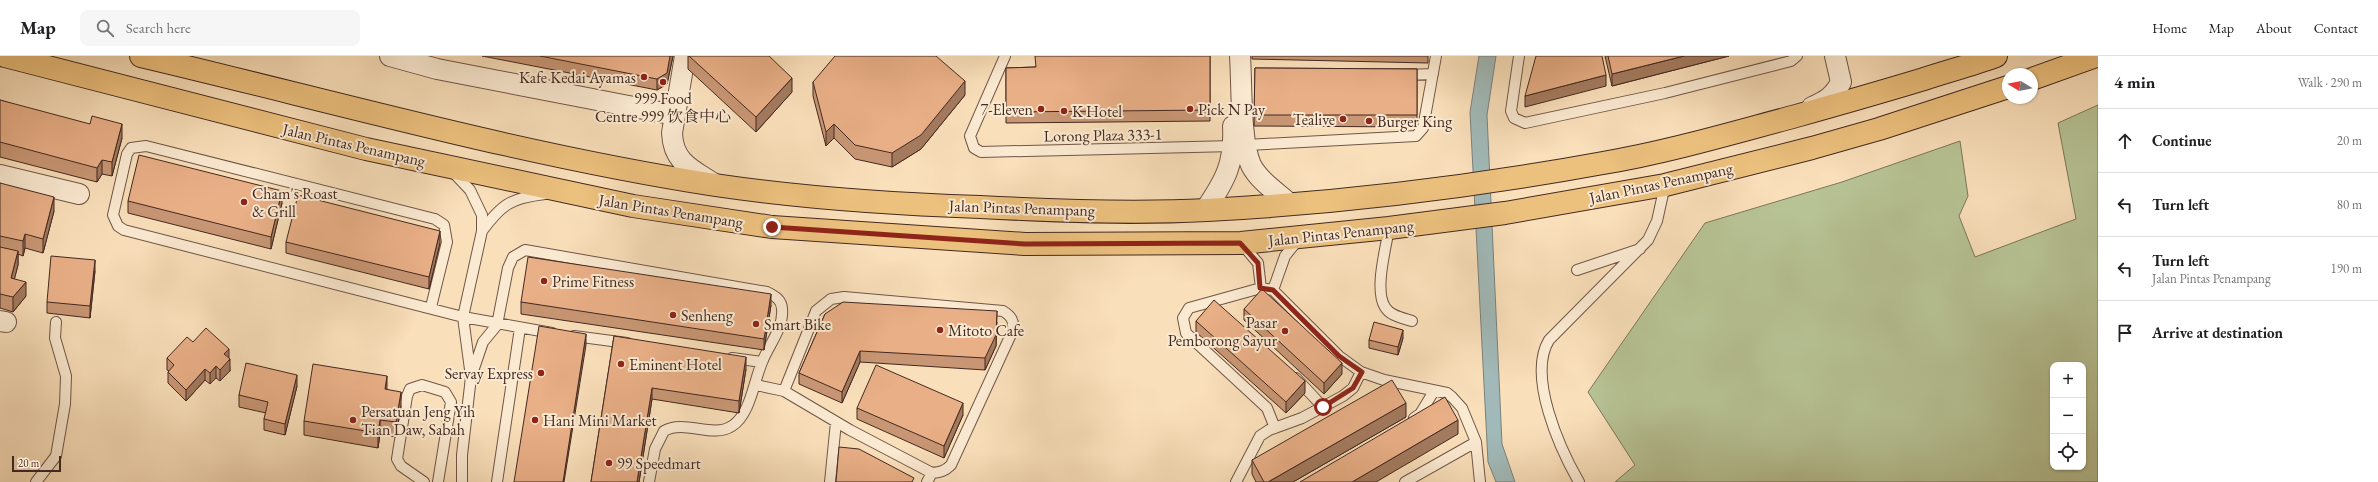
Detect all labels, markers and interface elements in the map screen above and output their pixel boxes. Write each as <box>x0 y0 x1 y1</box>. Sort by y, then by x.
search box <box>80 10 360 46</box>
text: Map <box>20 15 56 40</box>
icon: search <box>94 17 116 39</box>
text: Search here <box>126 18 191 37</box>
text: Home <box>2152 19 2187 37</box>
text: Map <box>2209 19 2234 37</box>
text: About <box>2256 19 2292 37</box>
text: Contact <box>2314 19 2358 37</box>
place label: Kafe Kedai Ayamas <box>519 67 636 88</box>
north arrow <box>2002 68 2038 104</box>
text: 4 min <box>2114 71 2155 93</box>
marker: Kafe Kedai Ayamas <box>639 72 649 82</box>
text: Walk · 290 m <box>2298 74 2362 91</box>
marker: 999 Food Centre 999 饮食中心 <box>658 77 668 87</box>
place label: 999 Food Centre 999 饮食中心 <box>595 88 731 127</box>
place label: 7-Eleven <box>981 99 1034 120</box>
place label: Pick N Pay <box>1198 99 1266 120</box>
place label: K Hotel <box>1072 101 1122 122</box>
marker: 7-Eleven <box>1036 104 1046 114</box>
marker: Pick N Pay <box>1185 104 1195 114</box>
marker: K Hotel <box>1059 106 1069 116</box>
place label: Tealive <box>1293 109 1335 130</box>
place label: Burger King <box>1377 111 1453 132</box>
marker: Tealive <box>1338 114 1348 124</box>
marker: Burger King <box>1364 116 1374 126</box>
street label: Jalan Pintas Penampang <box>279 118 428 172</box>
street label: Lorong Plaza 333-1 <box>1044 123 1162 147</box>
icon: ahead <box>2114 130 2136 152</box>
text: Continue <box>2152 131 2212 150</box>
text: 20 m <box>2337 132 2362 149</box>
street label: Jalan Pintas Penampang <box>1585 157 1736 209</box>
place label: Cham's Roast & Grill <box>252 183 338 222</box>
street label: Jalan Pintas Penampang <box>595 189 746 233</box>
icon: left <box>2114 194 2136 216</box>
street label: Jalan Pintas Penampang <box>947 195 1096 221</box>
text: Turn left <box>2152 195 2209 214</box>
text: 80 m <box>2337 196 2362 213</box>
marker: Cham's Roast & Grill <box>239 197 249 207</box>
street label: Jalan Pintas Penampang <box>1265 215 1416 251</box>
route end <box>763 218 781 236</box>
text: Turn left <box>2152 251 2209 270</box>
icon: left <box>2114 258 2136 280</box>
text: 190 m <box>2331 260 2362 277</box>
text: Jalan Pintas Penampang <box>2152 270 2271 287</box>
place label: Prime Fitness <box>552 271 634 292</box>
marker: Prime Fitness <box>539 276 549 286</box>
place label: Senheng <box>681 305 734 326</box>
marker: Senheng <box>668 310 678 320</box>
place label: Pasar Pemborong Sayur <box>1168 312 1278 351</box>
place label: Smart Bike <box>764 314 831 335</box>
marker: Smart Bike <box>751 319 761 329</box>
place label: Mitoto Cafe <box>948 320 1024 341</box>
icon: arrive <box>2114 322 2136 344</box>
text: Arrive at destination <box>2152 323 2283 342</box>
marker: Mitoto Cafe <box>935 325 945 335</box>
marker: Pasar Pemborong Sayur <box>1280 326 1290 336</box>
place label: Eminent Hotel <box>629 354 722 375</box>
marker: Eminent Hotel <box>616 359 626 369</box>
map controls <box>2050 362 2086 470</box>
button: + <box>2050 362 2086 398</box>
place label: Servay Express <box>445 363 533 384</box>
marker: Servay Express <box>536 368 546 378</box>
route start <box>1314 398 1332 416</box>
button: − <box>2050 398 2086 434</box>
place label: Persatuan Jeng Yih Tian Daw, Sabah <box>361 401 475 440</box>
place label: Hani Mini Market <box>543 410 656 431</box>
marker: Persatuan Jeng Yih Tian Daw, Sabah <box>348 415 358 425</box>
marker: Hani Mini Market <box>530 415 540 425</box>
button: locate <box>2050 434 2086 470</box>
place label: 99 Speedmart <box>617 453 701 474</box>
scale bar <box>12 454 61 473</box>
text: 20 m <box>18 456 39 470</box>
marker: 99 Speedmart <box>604 458 614 468</box>

